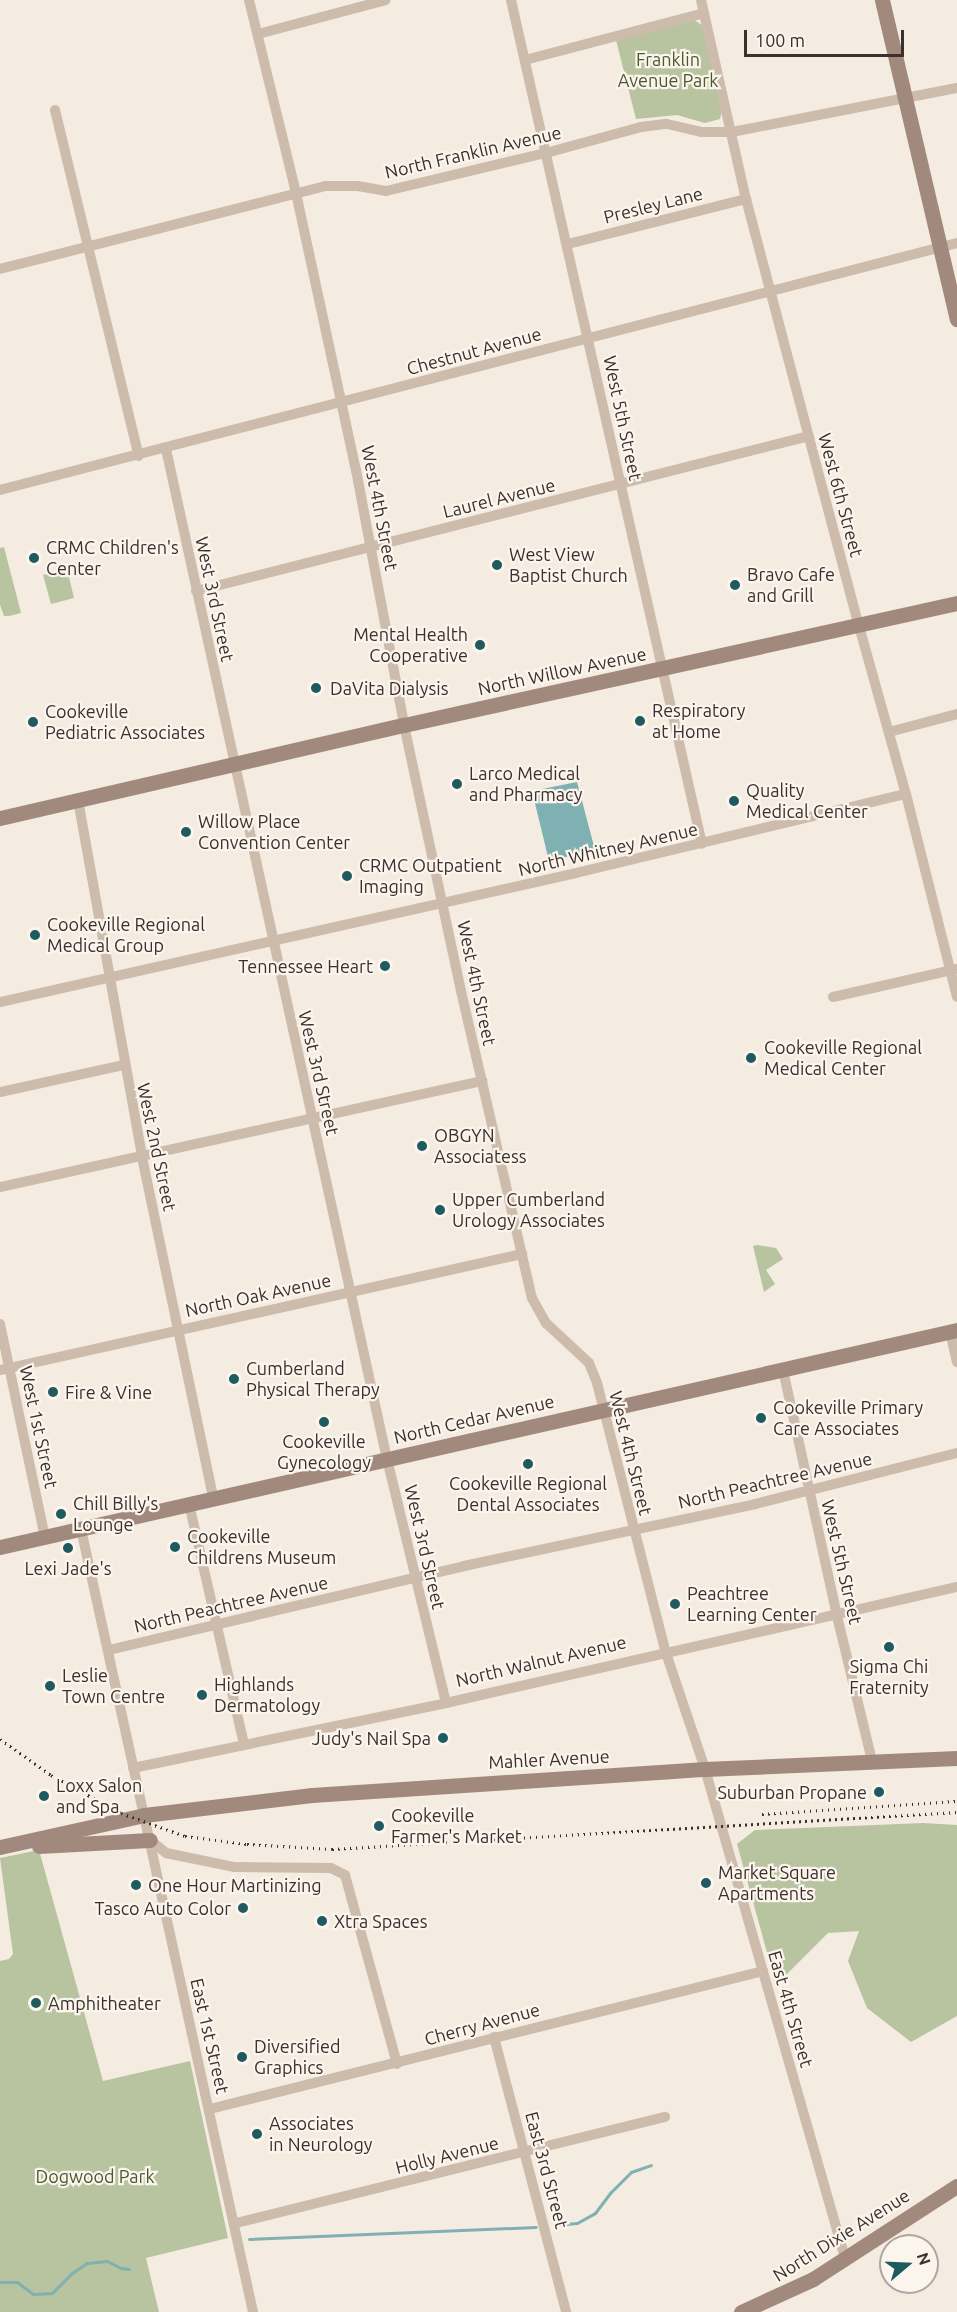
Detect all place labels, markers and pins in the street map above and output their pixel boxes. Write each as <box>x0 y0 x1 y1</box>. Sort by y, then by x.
place label: CRMC Children's Center <box>46 537 179 580</box>
place label: West View Baptist Church <box>509 544 628 586</box>
marker: CRMC Children's Center <box>27 551 41 565</box>
marker: West View Baptist Church <box>490 558 504 572</box>
place label: Bravo Cafe and Grill <box>747 564 835 606</box>
marker: Bravo Cafe and Grill <box>728 578 742 592</box>
place label: Mental Health Cooperative <box>353 624 468 666</box>
marker: Mental Health Cooperative <box>473 638 487 652</box>
place label: DaVita Dialysis <box>330 677 448 699</box>
marker: DaVita Dialysis <box>307 679 325 697</box>
place label: Respiratory at Home <box>652 700 745 742</box>
place label: Cookeville Pediatric Associates <box>45 701 205 744</box>
marker: Respiratory at Home <box>633 714 647 728</box>
marker: Cookeville Pediatric Associates <box>26 715 40 729</box>
place label: Larco Medical and Pharmacy <box>469 763 582 806</box>
marker: Larco Medical and Pharmacy <box>450 777 464 791</box>
place label: Quality Medical Center <box>746 780 868 822</box>
marker: Quality Medical Center <box>727 794 741 808</box>
place label: Willow Place Convention Center <box>198 811 350 854</box>
marker: Willow Place Convention Center <box>179 825 193 839</box>
place label: CRMC Outpatient Imaging <box>359 855 502 898</box>
marker: CRMC Outpatient Imaging <box>340 869 354 883</box>
place label: Cookeville Regional Medical Group <box>47 914 205 956</box>
marker: Cookeville Regional Medical Group <box>28 928 42 942</box>
place label: Tennessee Heart <box>238 955 373 977</box>
marker: Tennessee Heart <box>378 959 392 973</box>
place label: Cookeville Regional Medical Center <box>764 1037 922 1080</box>
marker: Cookeville Regional Medical Center <box>742 1049 760 1067</box>
place label: OBGYN Associatess <box>434 1125 527 1168</box>
marker: OBGYN Associatess <box>415 1139 429 1153</box>
place label: Upper Cumberland Urology Associates <box>452 1189 605 1232</box>
marker: Upper Cumberland Urology Associates <box>433 1203 447 1217</box>
place label: Cumberland Physical Therapy <box>246 1358 380 1400</box>
marker: Cumberland Physical Therapy <box>227 1372 241 1386</box>
place label: Fire & Vine <box>65 1381 152 1403</box>
marker: Fire & Vine <box>46 1385 60 1399</box>
place label: Cookeville Primary Care Associates <box>773 1397 923 1440</box>
marker: Cookeville Primary Care Associates <box>754 1411 768 1425</box>
marker: Cookeville Gynecology <box>317 1415 331 1429</box>
place label: Cookeville Gynecology <box>277 1431 371 1474</box>
marker: Cookeville Regional Dental Associates <box>521 1457 535 1471</box>
place label: Cookeville Regional Dental Associates <box>449 1473 607 1516</box>
place label: Chill Billy's Lounge <box>73 1493 158 1536</box>
marker: Chill Billy's Lounge <box>54 1507 68 1521</box>
place label: Cookeville Childrens Museum <box>187 1526 336 1568</box>
marker: Cookeville Childrens Museum <box>168 1540 182 1554</box>
marker: Lexi Jade's <box>61 1541 75 1555</box>
place label: Lexi Jade's <box>24 1557 112 1579</box>
place label: Peachtree Learning Center <box>687 1583 817 1626</box>
marker: Peachtree Learning Center <box>668 1597 682 1611</box>
marker: Sigma Chi Fraternity <box>882 1640 896 1654</box>
place label: Sigma Chi Fraternity <box>849 1656 929 1698</box>
place label: Leslie Town Centre <box>62 1665 165 1708</box>
place label: Highlands Dermatology <box>214 1674 320 1716</box>
marker: Leslie Town Centre <box>43 1679 57 1693</box>
marker: Highlands Dermatology <box>195 1688 209 1702</box>
place label: Judy's Nail Spa <box>312 1727 431 1749</box>
marker: Judy's Nail Spa <box>436 1731 450 1745</box>
place label: Loxx Salon and Spa <box>56 1775 142 1818</box>
place label: Suburban Propane <box>717 1781 867 1803</box>
marker: Suburban Propane <box>872 1785 886 1799</box>
marker: Loxx Salon and Spa <box>37 1789 51 1803</box>
place label: Cookeville Farmer's Market <box>391 1805 522 1848</box>
marker: Cookeville Farmer's Market <box>372 1819 386 1833</box>
place label: Market Square Apartments <box>718 1862 836 1904</box>
place label: One Hour Martinizing <box>148 1874 322 1896</box>
marker: Market Square Apartments <box>699 1876 713 1890</box>
marker: One Hour Martinizing <box>129 1878 143 1892</box>
place label: Tasco Auto Color <box>94 1897 231 1919</box>
marker: Tasco Auto Color <box>236 1901 250 1915</box>
place label: Xtra Spaces <box>334 1910 428 1932</box>
marker: Xtra Spaces <box>315 1914 329 1928</box>
place label: Amphitheater <box>48 1992 161 2014</box>
marker: Amphitheater <box>29 1996 43 2010</box>
place label: Diversified Graphics <box>254 2036 340 2078</box>
marker: Diversified Graphics <box>235 2050 249 2064</box>
place label: Associates in Neurology <box>269 2113 372 2156</box>
marker: Associates in Neurology <box>250 2127 264 2141</box>

